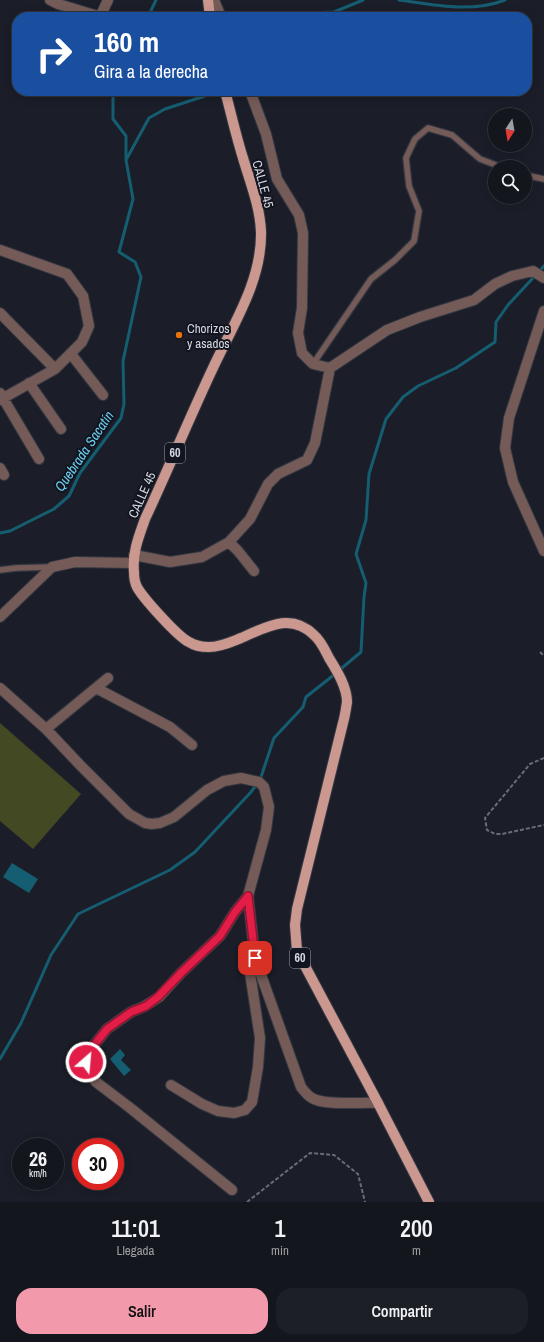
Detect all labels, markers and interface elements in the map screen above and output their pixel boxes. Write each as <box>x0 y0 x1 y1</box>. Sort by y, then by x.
text: 160 m <box>94 23 159 61</box>
icon: right <box>28 28 80 80</box>
text: Gira a la derecha <box>94 59 208 84</box>
north arrow <box>488 108 532 152</box>
map controls <box>488 108 532 204</box>
street label: CALLE 45 <box>248 158 278 210</box>
button: search <box>488 160 532 204</box>
place label: Chorizos y asados <box>187 320 230 352</box>
marker: Chorizos y asados <box>174 330 184 340</box>
water label: Quebrada Sacatín <box>50 407 118 495</box>
road number: 60 <box>165 443 185 463</box>
street label: CALLE 45 <box>124 469 160 521</box>
pin <box>238 941 272 975</box>
icon: arrive <box>244 947 266 969</box>
road number: 60 <box>290 948 310 968</box>
position arrow <box>65 1041 107 1083</box>
speed limit sign: 30 <box>72 1138 124 1190</box>
text: 26 <box>29 1145 47 1172</box>
text: km/h <box>29 1167 47 1180</box>
text: 11:01 <box>111 1212 160 1244</box>
text: 1 <box>274 1212 285 1244</box>
text: 200 <box>400 1212 433 1244</box>
text: Llegada <box>117 1242 154 1259</box>
text: min <box>271 1242 289 1259</box>
text: m <box>412 1242 421 1259</box>
button: Salir <box>16 1288 268 1334</box>
button: Compartir <box>276 1288 528 1334</box>

